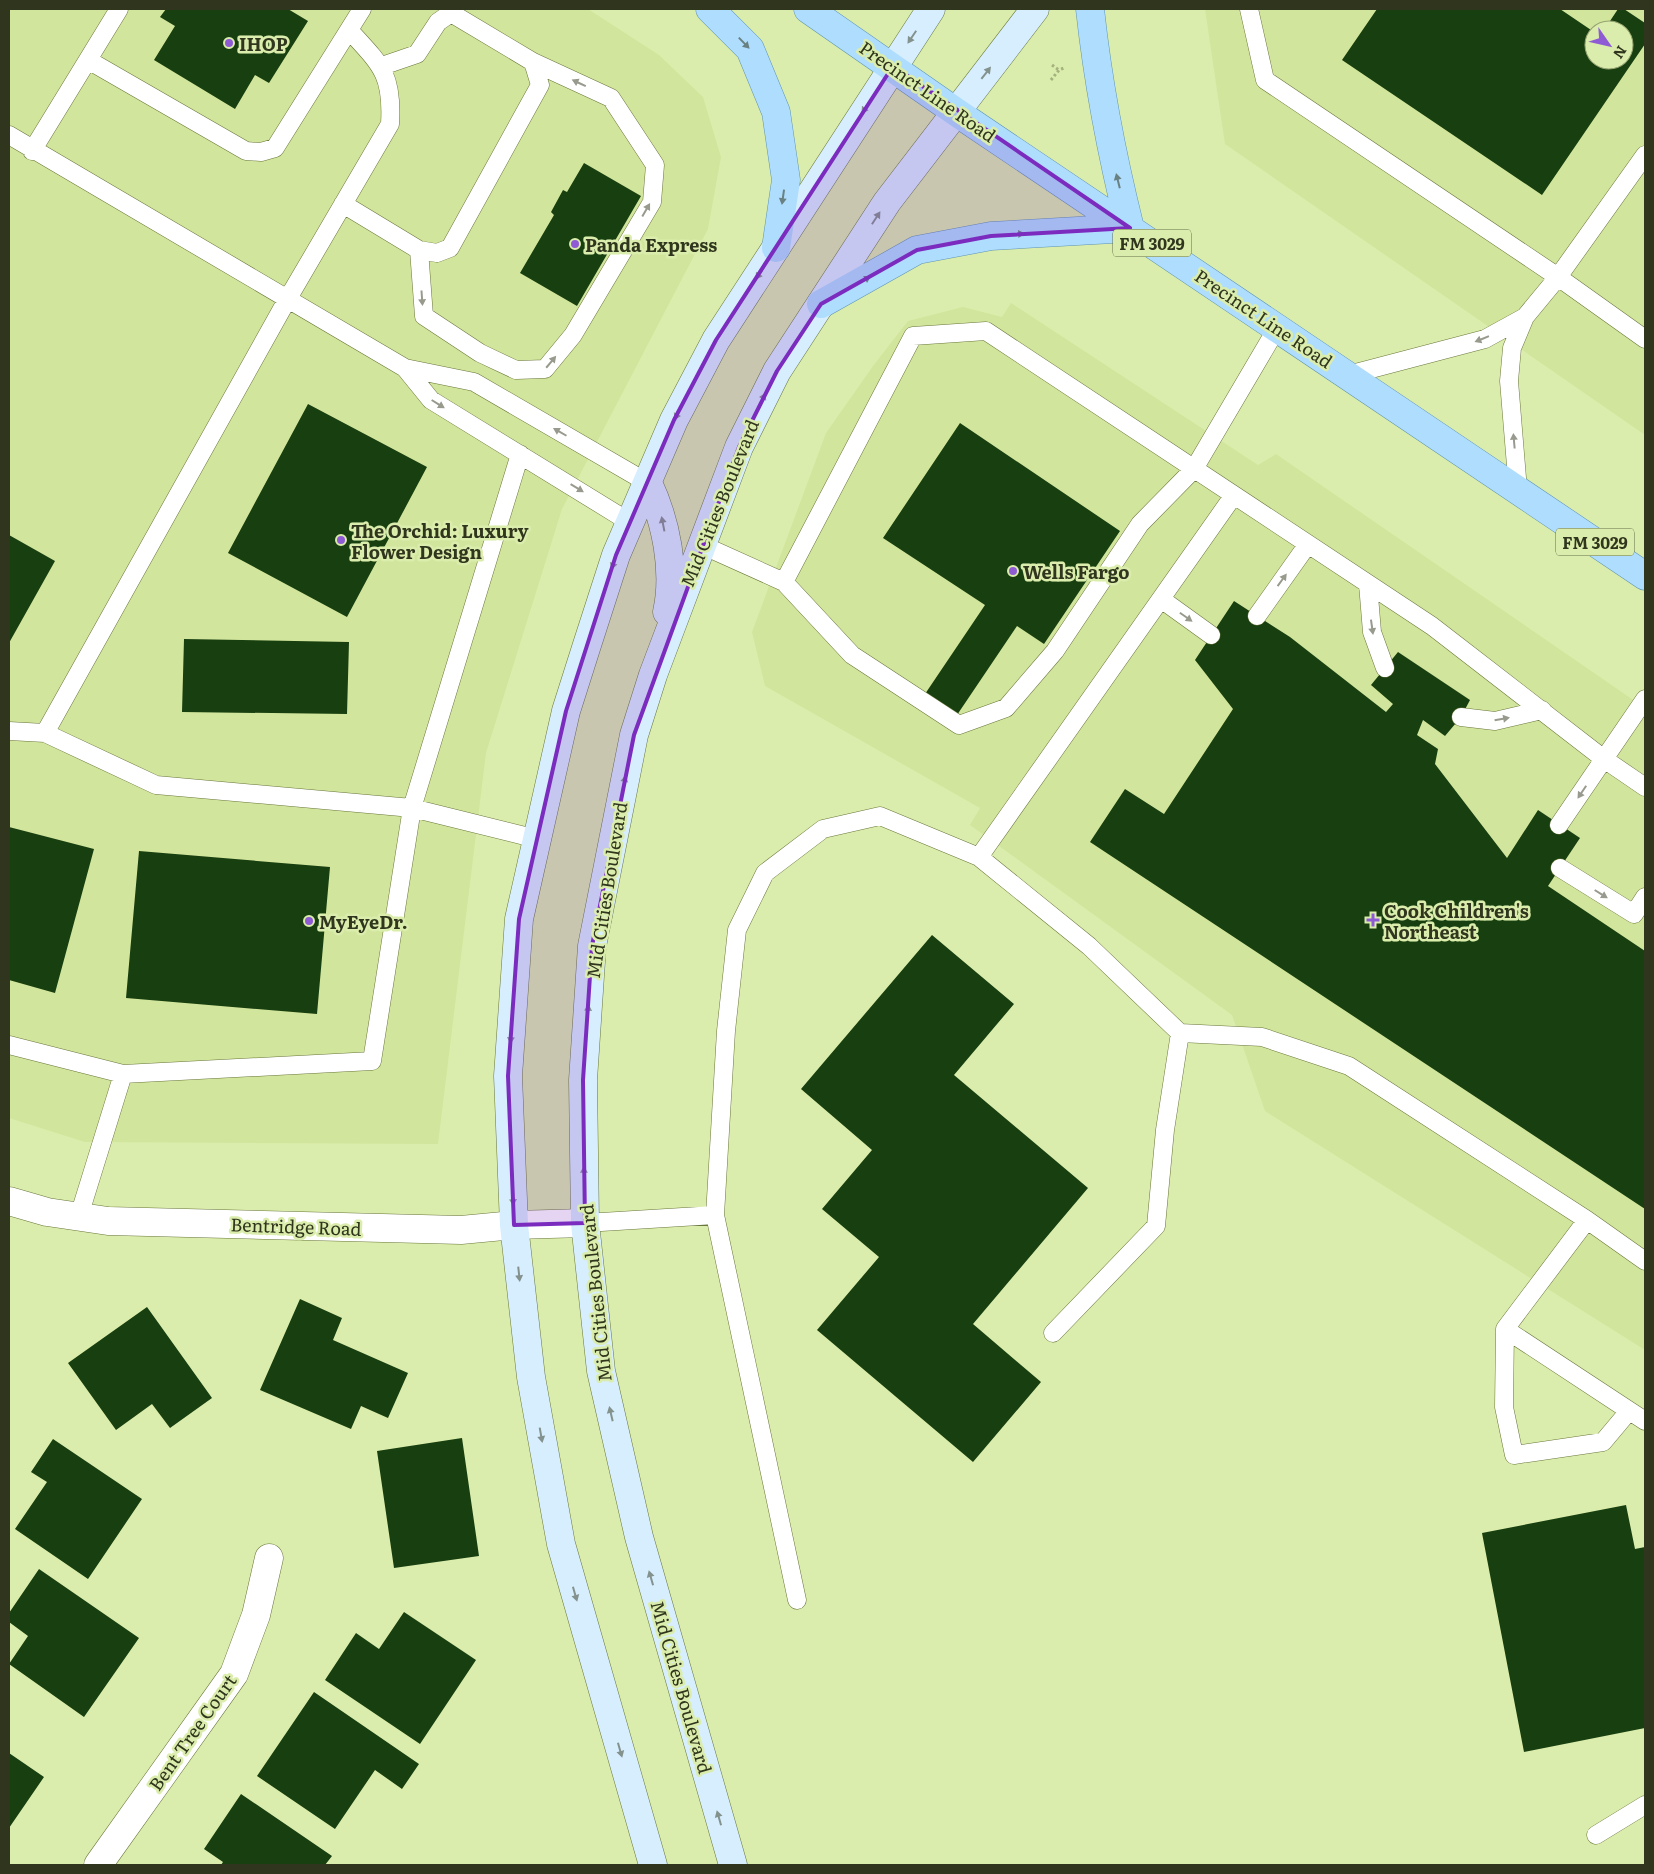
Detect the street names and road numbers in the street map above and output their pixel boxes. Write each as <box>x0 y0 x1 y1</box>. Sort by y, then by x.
street label: Precinct Line Road <box>854 34 1002 148</box>
road number: FM 3029 <box>1113 230 1191 256</box>
street label: Precinct Line Road <box>1190 262 1338 374</box>
street label: Mid Cities Boulevard <box>673 415 765 591</box>
road number: FM 3029 <box>1556 528 1634 556</box>
street label: Mid Cities Boulevard <box>579 800 633 980</box>
street label: Mid Cities Boulevard <box>572 1203 618 1383</box>
street label: Bentridge Road <box>230 1210 362 1242</box>
street label: Mid Cities Boulevard <box>644 1597 720 1777</box>
street label: Bent Tree Court <box>142 1668 243 1796</box>

